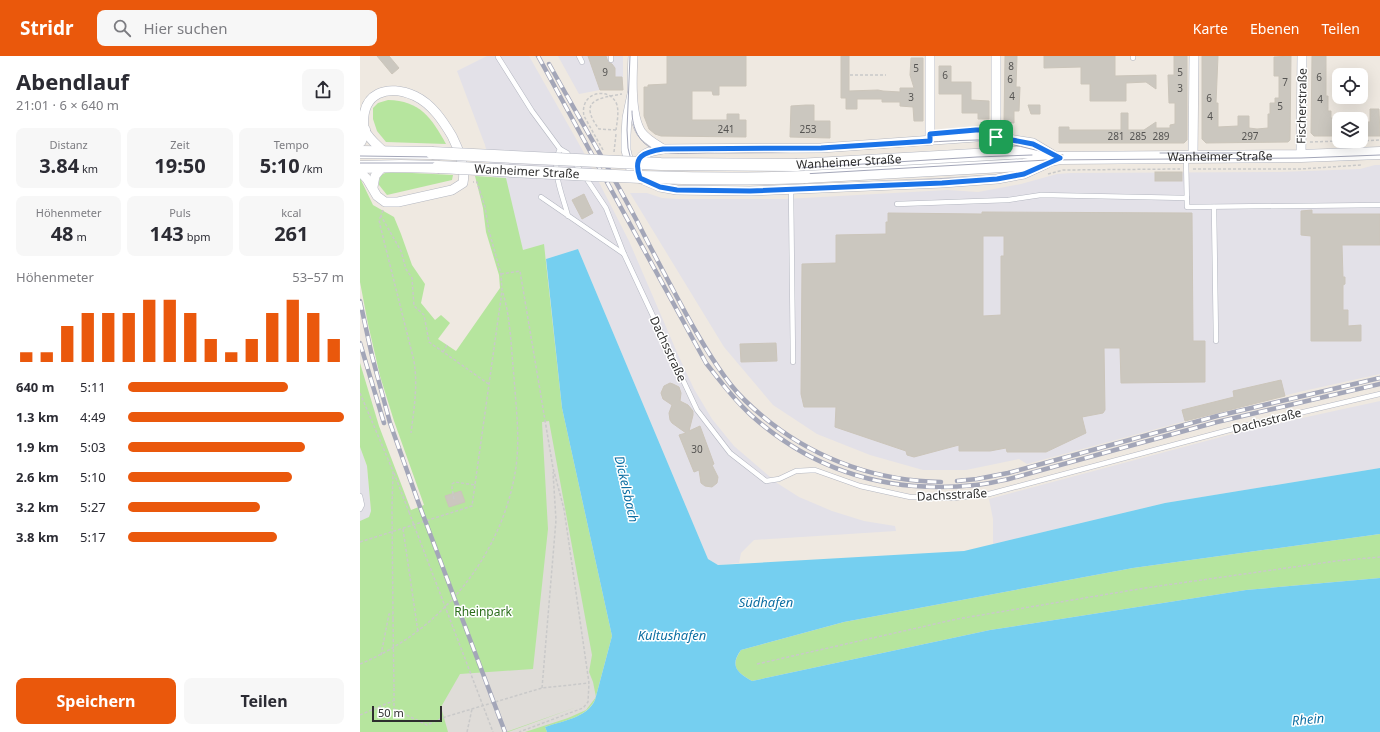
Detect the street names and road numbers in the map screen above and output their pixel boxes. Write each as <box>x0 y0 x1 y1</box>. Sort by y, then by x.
street label: Fischerstraße <box>1292 68 1311 144</box>
street label: Wanheimer Straße <box>1167 147 1273 165</box>
street label: Wanheimer Straße <box>796 150 902 173</box>
street label: Wanheimer Straße <box>474 160 580 182</box>
street label: Dachsstraße <box>646 313 691 384</box>
street label: Dachsstraße <box>1231 404 1303 437</box>
street label: Dachsstraße <box>916 484 988 505</box>

